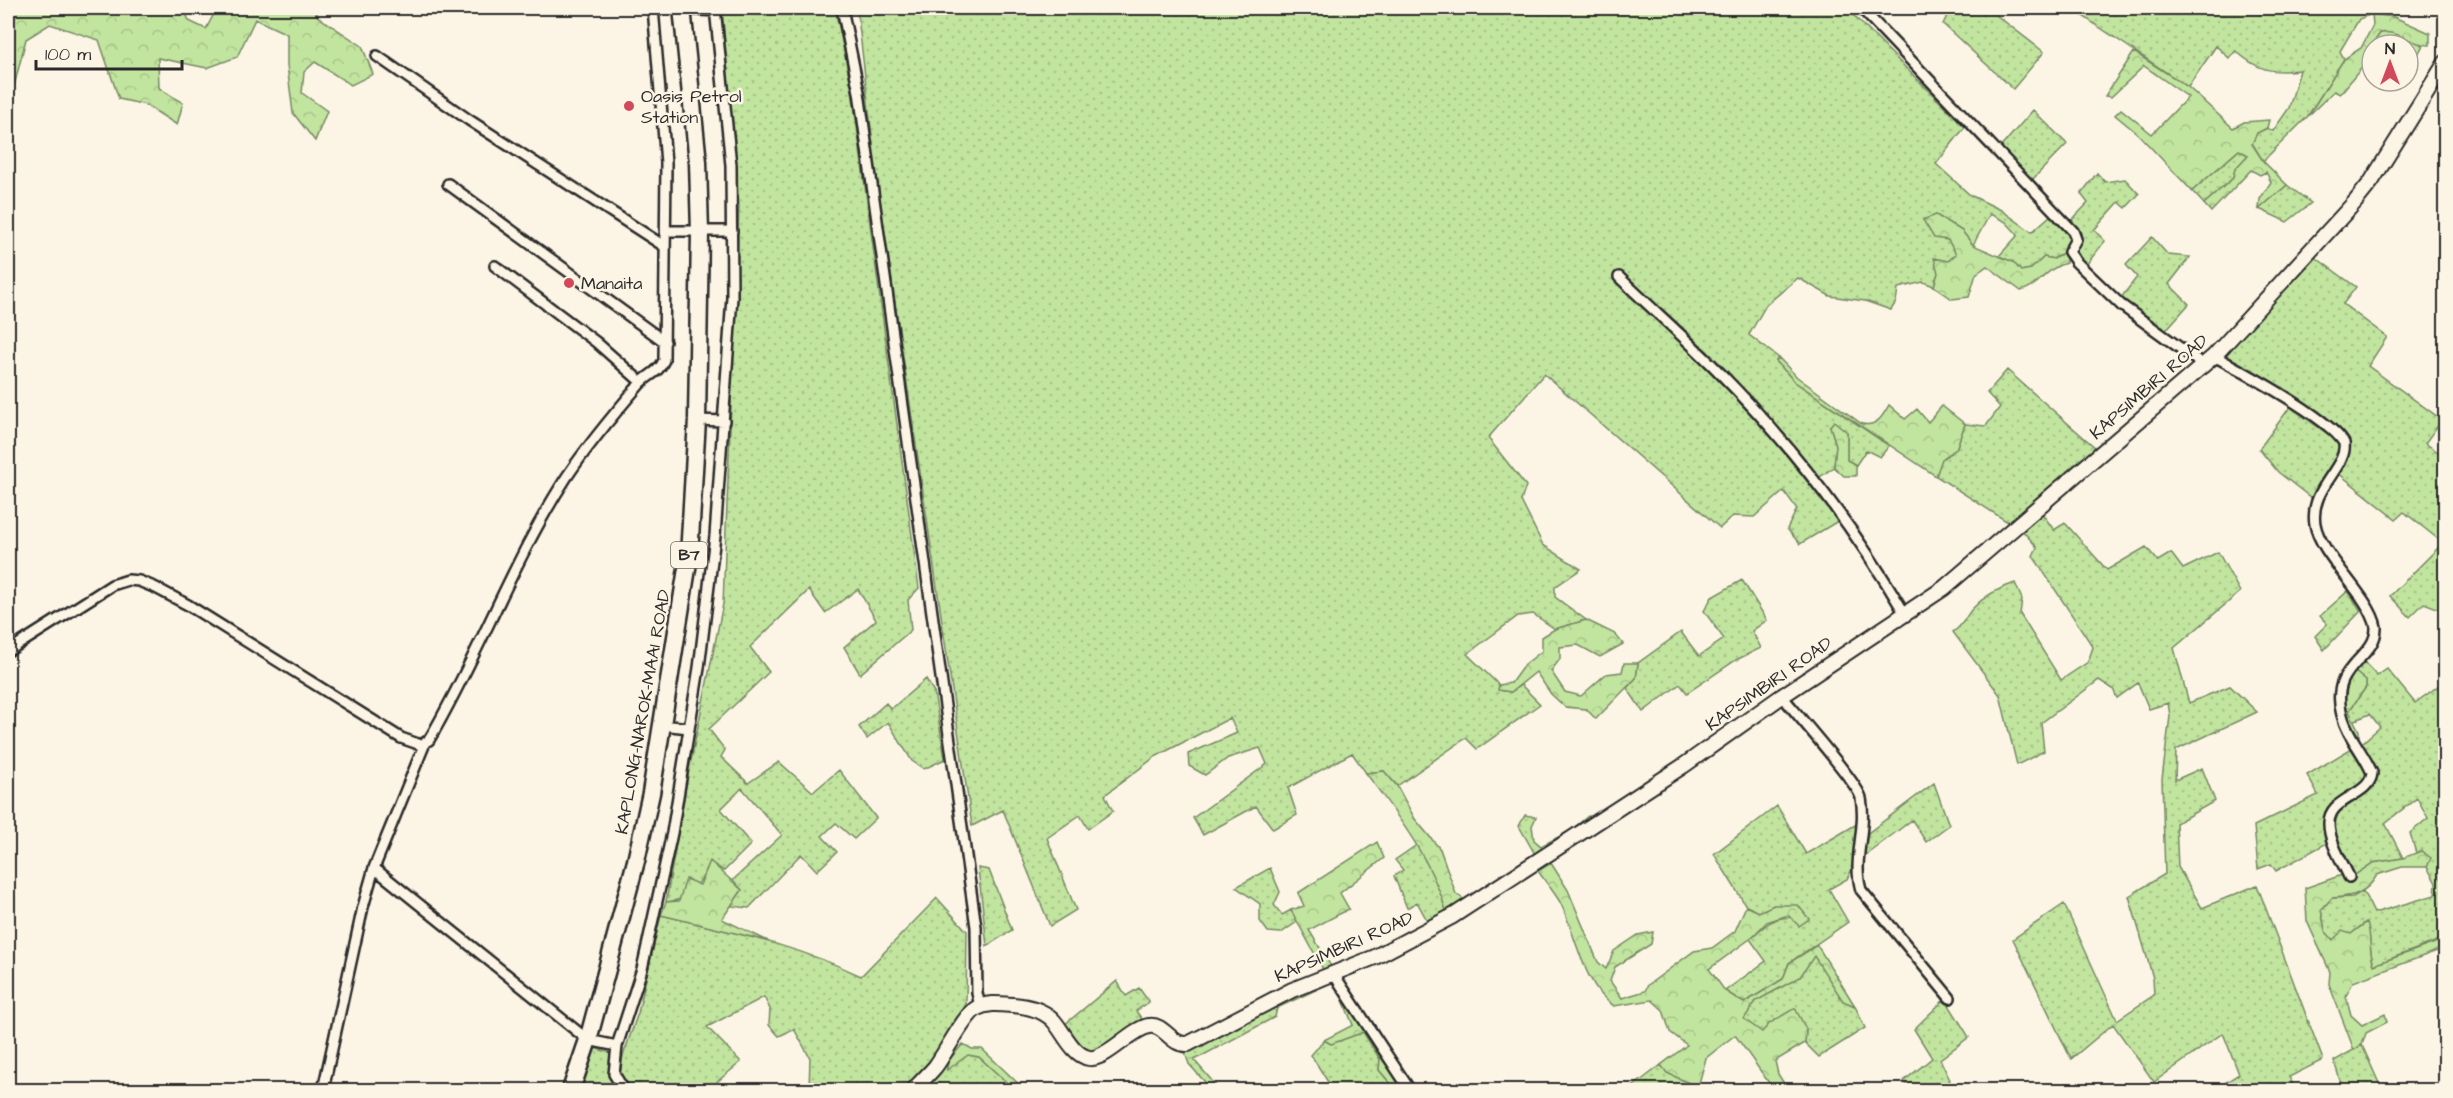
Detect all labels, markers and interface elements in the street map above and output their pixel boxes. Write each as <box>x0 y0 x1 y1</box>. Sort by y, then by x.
scale bar <box>36 33 182 71</box>
north arrow <box>2360 33 2420 93</box>
text: N <box>2385 38 2395 60</box>
text: 100 m <box>45 42 91 67</box>
place label: Oasis Petrol Station <box>641 84 742 130</box>
marker: Oasis Petrol Station <box>622 99 636 113</box>
place label: Manaita <box>581 271 642 296</box>
marker: Manaita <box>562 276 576 290</box>
street label: KAPSIMBIRI ROAD <box>2084 328 2214 445</box>
road number: B7 <box>671 542 707 568</box>
street label: KAPLONG-NAROK-MAAI ROAD <box>609 587 677 836</box>
street label: KAPSIMBIRI ROAD <box>1701 631 1838 737</box>
street label: KAPSIMBIRI ROAD <box>1271 905 1418 989</box>

